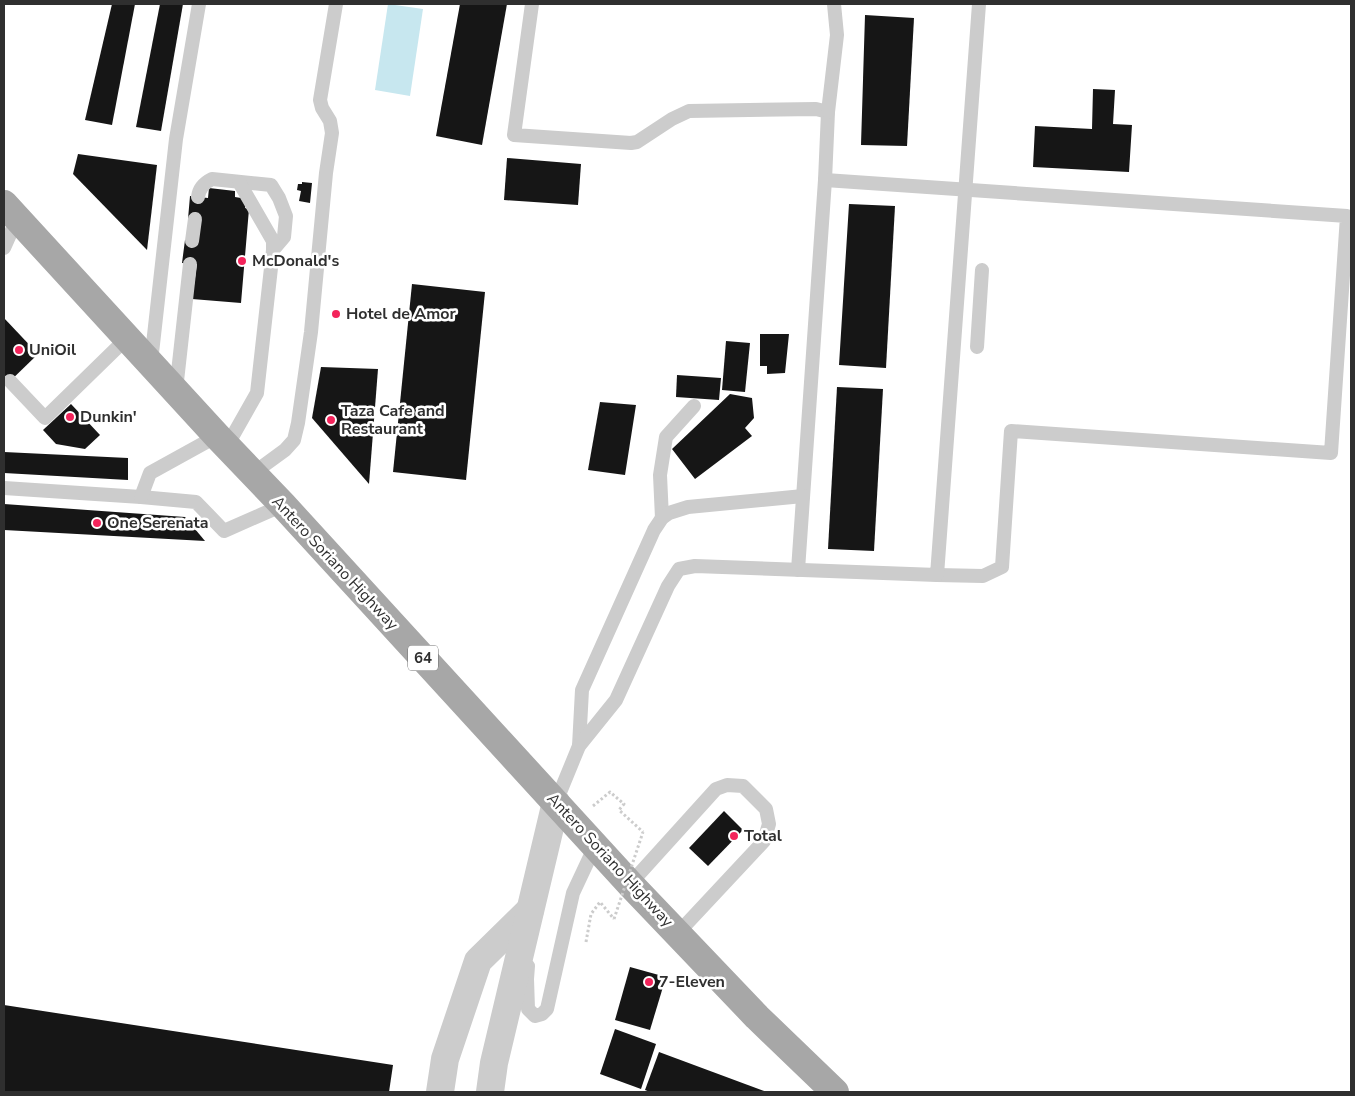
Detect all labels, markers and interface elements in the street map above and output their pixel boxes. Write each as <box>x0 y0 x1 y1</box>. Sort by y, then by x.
place label: McDonald's <box>252 250 339 272</box>
marker: McDonald's <box>236 255 248 267</box>
place label: Hotel de Amor <box>346 303 456 325</box>
marker: Hotel de Amor <box>330 308 342 320</box>
place label: UniOil <box>29 339 76 361</box>
marker: UniOil <box>13 344 25 356</box>
place label: Taza Cafe and Restaurant <box>341 400 445 440</box>
place label: Dunkin' <box>80 406 137 428</box>
marker: Dunkin' <box>64 411 76 423</box>
marker: Taza Cafe and Restaurant <box>325 414 337 426</box>
street label: Antero Soriano Highway <box>267 491 404 636</box>
place label: One Serenata <box>107 512 209 534</box>
marker: One Serenata <box>91 517 103 529</box>
road number: 64 <box>408 646 438 670</box>
street label: Antero Soriano Highway <box>542 788 679 933</box>
place label: Total <box>744 825 782 847</box>
marker: Total <box>728 830 740 842</box>
place label: 7-Eleven <box>659 971 725 993</box>
marker: 7-Eleven <box>643 976 655 988</box>

